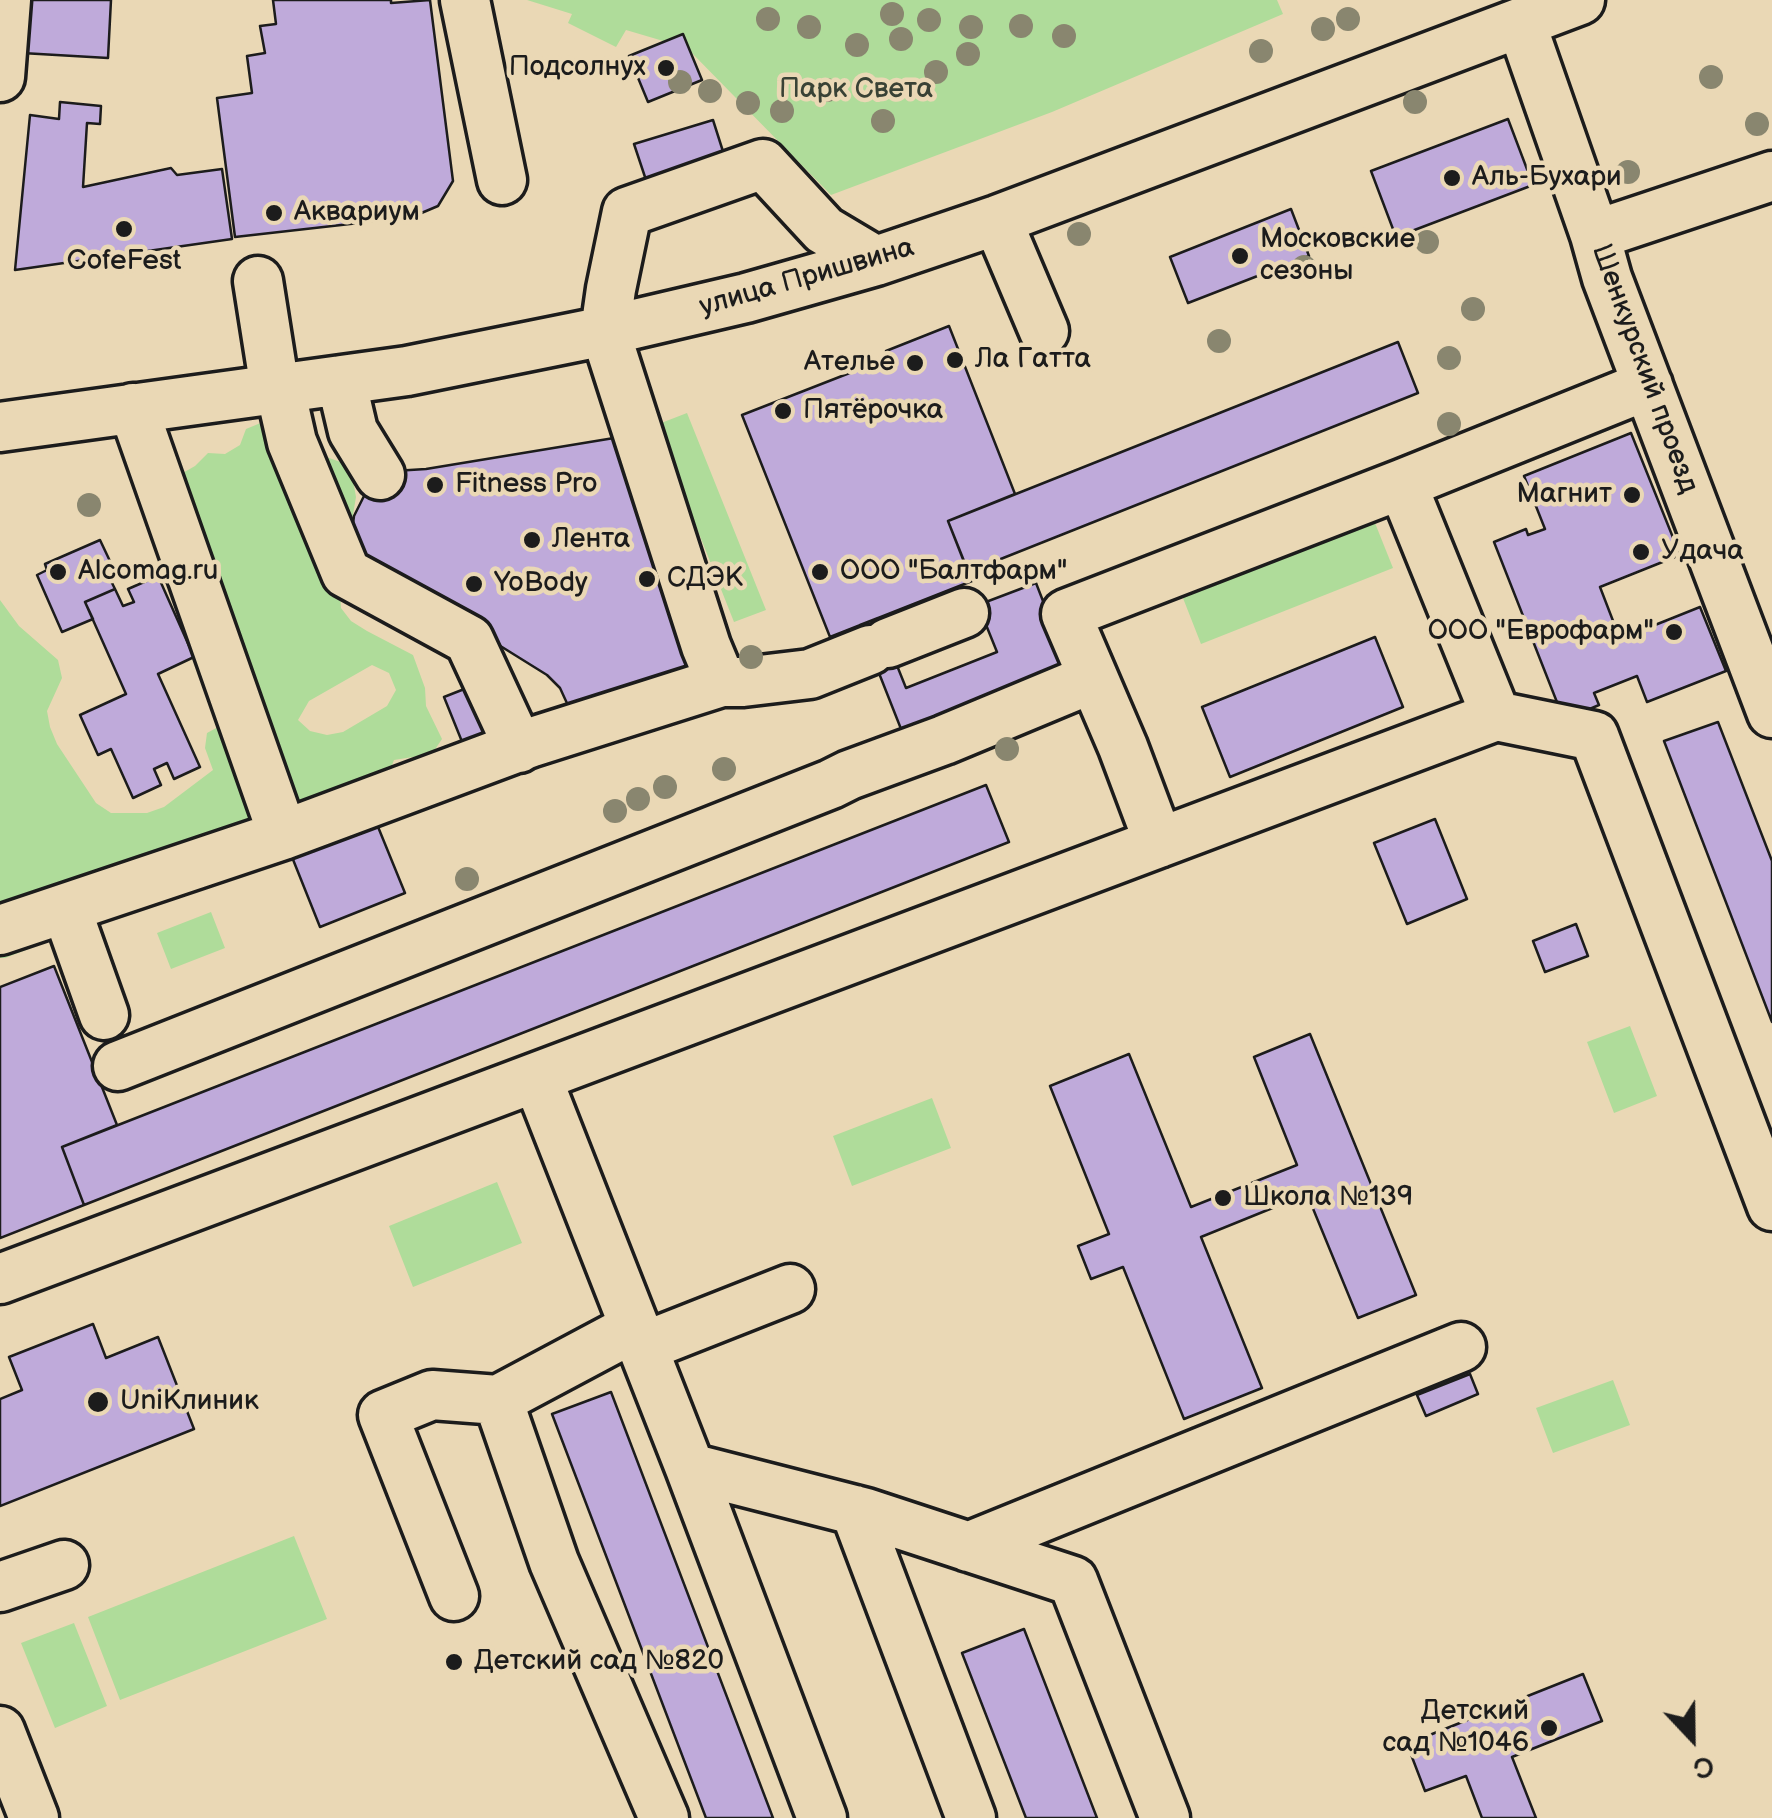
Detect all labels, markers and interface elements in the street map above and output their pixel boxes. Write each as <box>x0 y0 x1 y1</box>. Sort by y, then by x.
place label: Подсолнух <box>509 51 646 85</box>
marker: Подсолнух <box>655 57 677 79</box>
park label: Парк Света <box>779 73 933 107</box>
place label: Аль-Бухари <box>1472 161 1622 195</box>
marker: Аль-Бухари <box>1441 167 1463 189</box>
place label: Аквариум <box>294 196 420 230</box>
marker: Аквариум <box>263 202 285 224</box>
marker: CofeFest <box>113 218 135 240</box>
place label: Московские сезоны <box>1260 223 1415 289</box>
street label: улица Пришвина <box>696 231 918 325</box>
street label: Шенкурский проезд <box>1583 240 1705 498</box>
place label: CofeFest <box>67 245 181 279</box>
marker: Московские сезоны <box>1229 245 1251 267</box>
place label: Ла Гатта <box>975 343 1091 377</box>
place label: Ателье <box>804 346 895 380</box>
marker: Ла Гатта <box>944 349 966 371</box>
marker: Ателье <box>904 352 926 374</box>
place label: Пятёрочка <box>803 394 943 428</box>
marker: Пятёрочка <box>772 400 794 422</box>
place label: Fitness Pro <box>455 468 598 502</box>
marker: Fitness Pro <box>424 474 446 496</box>
place label: Магнит <box>1517 478 1612 512</box>
marker: Магнит <box>1621 484 1643 506</box>
place label: Лента <box>552 523 630 557</box>
marker: Лента <box>521 529 543 551</box>
place label: Удача <box>1661 535 1744 569</box>
marker: Удача <box>1630 541 1652 563</box>
place label: Alcomag.ru <box>78 555 218 589</box>
place label: ООО "Балтфарм" <box>840 555 1067 589</box>
marker: Alcomag.ru <box>47 561 69 583</box>
marker: ООО "Балтфарм" <box>809 561 831 583</box>
place label: СДЭК <box>667 562 743 596</box>
place label: YoBody <box>494 567 588 601</box>
marker: СДЭК <box>636 568 658 590</box>
marker: YoBody <box>463 573 485 595</box>
place label: ООО "Еврофарм" <box>1428 615 1654 649</box>
marker: ООО "Еврофарм" <box>1663 621 1685 643</box>
place label: Школа №139 <box>1243 1181 1413 1215</box>
marker: Школа №139 <box>1212 1187 1234 1209</box>
place label: UniКлиник <box>120 1385 259 1419</box>
marker: UniКлиник <box>85 1389 111 1415</box>
place label: Детский сад №820 <box>474 1645 724 1679</box>
marker: Детский сад №820 <box>443 1651 465 1673</box>
north arrow <box>1642 1688 1742 1788</box>
place label: Детский сад №1046 <box>1383 1695 1529 1761</box>
marker: Детский сад №1046 <box>1538 1717 1560 1739</box>
text: С <box>1688 1747 1719 1785</box>

